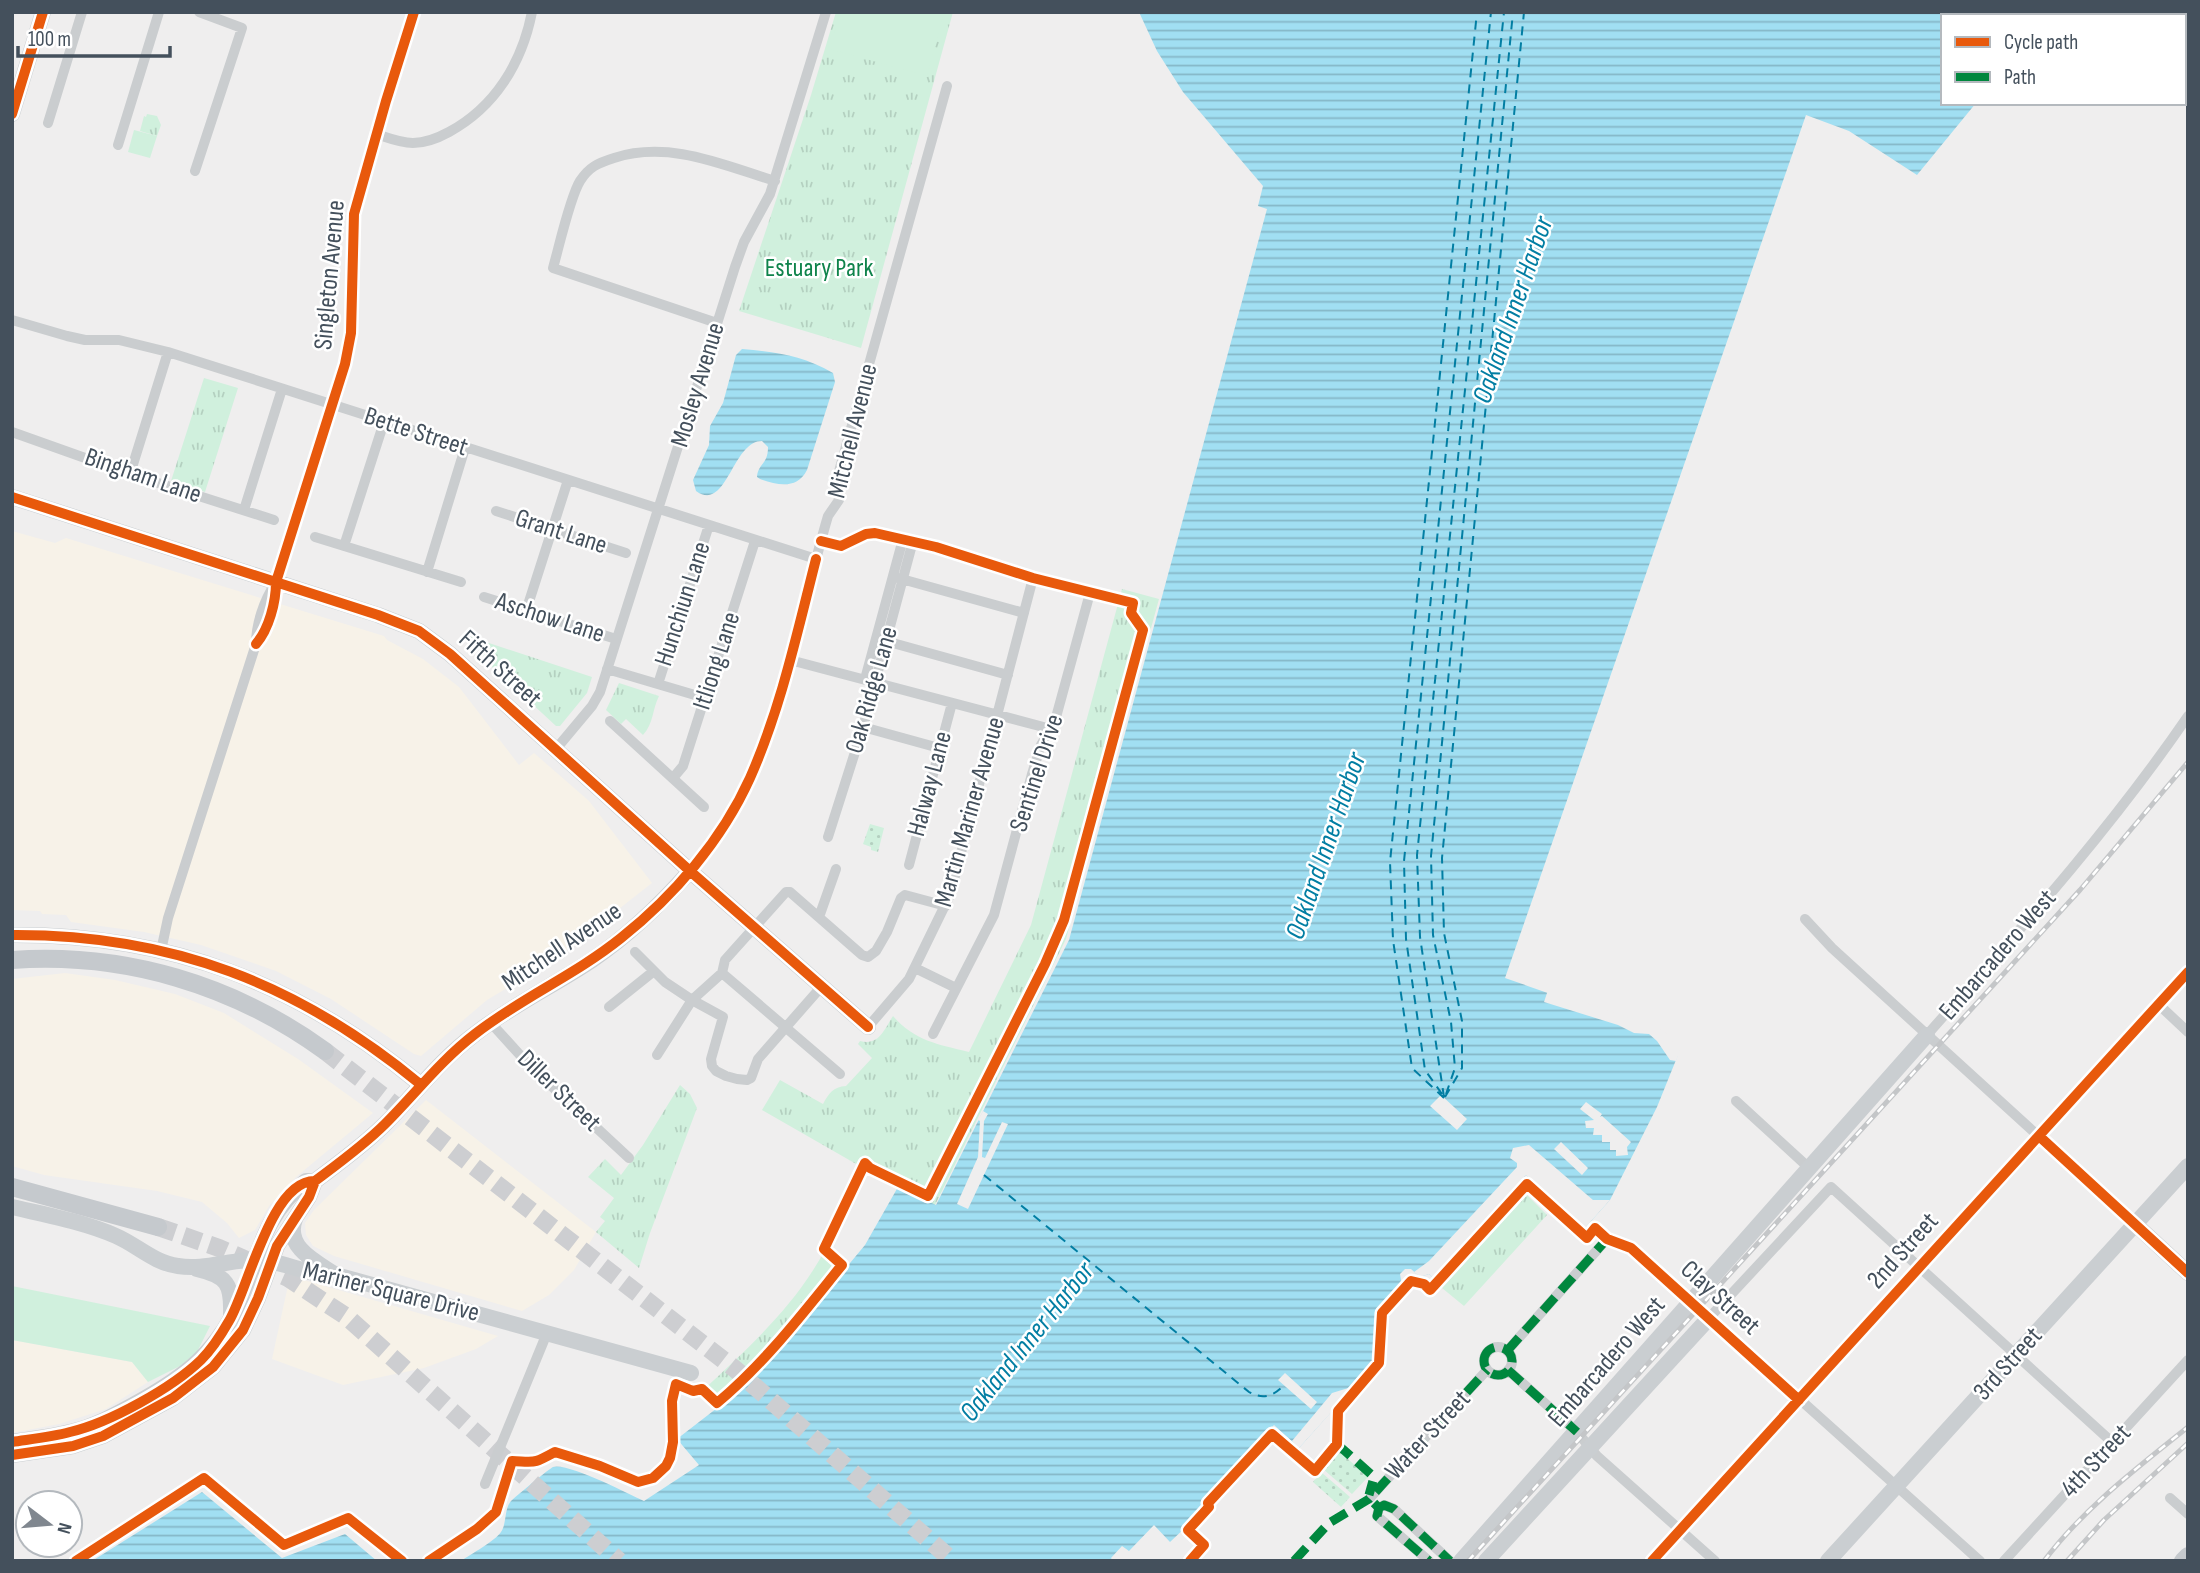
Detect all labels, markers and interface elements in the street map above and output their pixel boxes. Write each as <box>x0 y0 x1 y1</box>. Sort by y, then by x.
scale bar <box>18 14 170 58</box>
legend <box>1941 14 2186 105</box>
text: 100 m <box>28 27 71 52</box>
text: Cycle path <box>2004 30 2078 55</box>
text: Path <box>2004 65 2036 90</box>
street label: Singleton Avenue <box>308 199 352 351</box>
water label: Oakland Inner Harbor <box>1466 211 1561 408</box>
park label: Estuary Park <box>765 253 873 284</box>
street label: Mosley Avenue <box>664 319 732 451</box>
street label: Mitchell Avenue <box>821 361 885 501</box>
street label: Bette Street <box>360 401 472 463</box>
street label: Bingham Lane <box>81 442 205 510</box>
street label: Grant Lane <box>511 503 611 561</box>
street label: Hunchiun Lane <box>648 538 718 670</box>
street label: Aschow Lane <box>491 586 608 650</box>
street label: Itliong Lane <box>687 608 747 714</box>
street label: Oak Ridge Lane <box>839 623 905 757</box>
street label: Fifth Street <box>452 624 548 714</box>
street label: Sentinel Drive <box>1003 710 1071 836</box>
street label: Martin Mariner Avenue <box>928 714 1012 910</box>
street label: Halway Lane <box>901 728 959 840</box>
water label: Oakland Inner Harbor <box>1279 747 1374 944</box>
street label: Embarcadero West <box>1933 883 2063 1027</box>
street label: Mitchell Avenue <box>496 896 628 998</box>
street label: Diller Street <box>511 1044 607 1138</box>
street label: 2nd Street <box>1861 1207 1945 1295</box>
street label: Clay Street <box>1674 1254 1766 1342</box>
street label: Mariner Square Drive <box>300 1255 482 1329</box>
water label: Oakland Inner Harbor <box>953 1255 1102 1428</box>
street label: Embarcadero West <box>1542 1290 1672 1434</box>
street label: 3rd Street <box>1967 1321 2049 1407</box>
street label: Water Street <box>1379 1384 1477 1486</box>
street label: 4th Street <box>2054 1418 2138 1504</box>
north arrow <box>14 1489 84 1559</box>
text: N <box>51 1520 76 1536</box>

